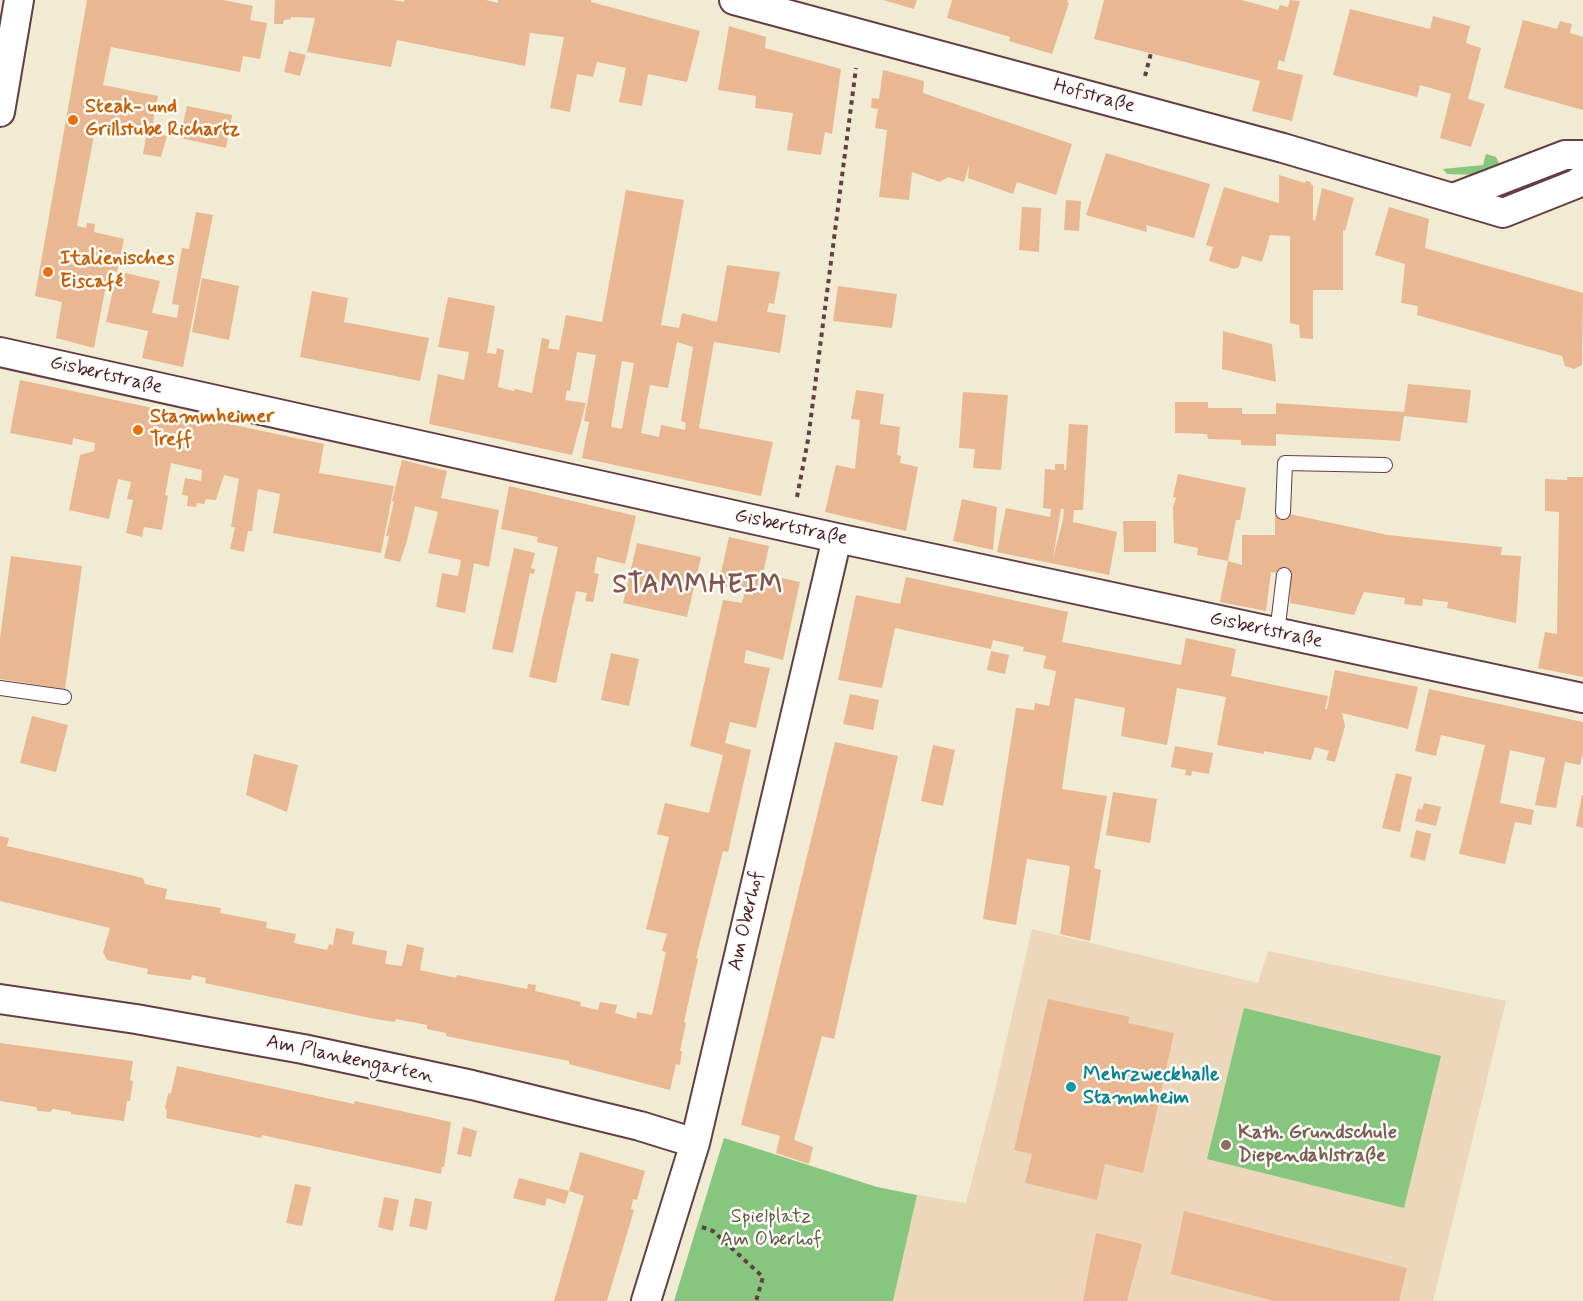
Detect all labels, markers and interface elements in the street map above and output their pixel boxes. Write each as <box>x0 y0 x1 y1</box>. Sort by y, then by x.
street label: Hofstraße <box>1050 75 1138 119</box>
place label: Steak- und Grillstube Richartz <box>85 96 240 143</box>
marker: Steak- und Grillstube Richartz <box>66 113 80 127</box>
place label: Italienisches Eiscafé <box>60 248 175 295</box>
marker: Italienisches Eiscafé <box>41 265 55 279</box>
street label: Gisbertstraße <box>47 351 165 401</box>
place label: Stammheimer Treff <box>150 406 274 453</box>
marker: Stammheimer Treff <box>131 423 145 437</box>
street label: Gisbertstraße <box>732 504 850 552</box>
district label: STAMMHEIM <box>615 571 781 603</box>
street label: Gisbertstraße <box>1207 607 1325 655</box>
street label: Am Oberhof <box>724 869 770 973</box>
street label: Am Plankengarten <box>264 1031 436 1089</box>
place label: Mehrzweckhalle Stammheim <box>1083 1064 1219 1111</box>
marker: Mehrzweckhalle Stammheim <box>1064 1080 1078 1094</box>
place label: Kath. Grundschule Diependahlstraße <box>1238 1122 1397 1169</box>
marker: Kath. Grundschule Diependahlstraße <box>1219 1138 1233 1152</box>
park label: Spielplatz Am Oberhof <box>720 1206 822 1253</box>

